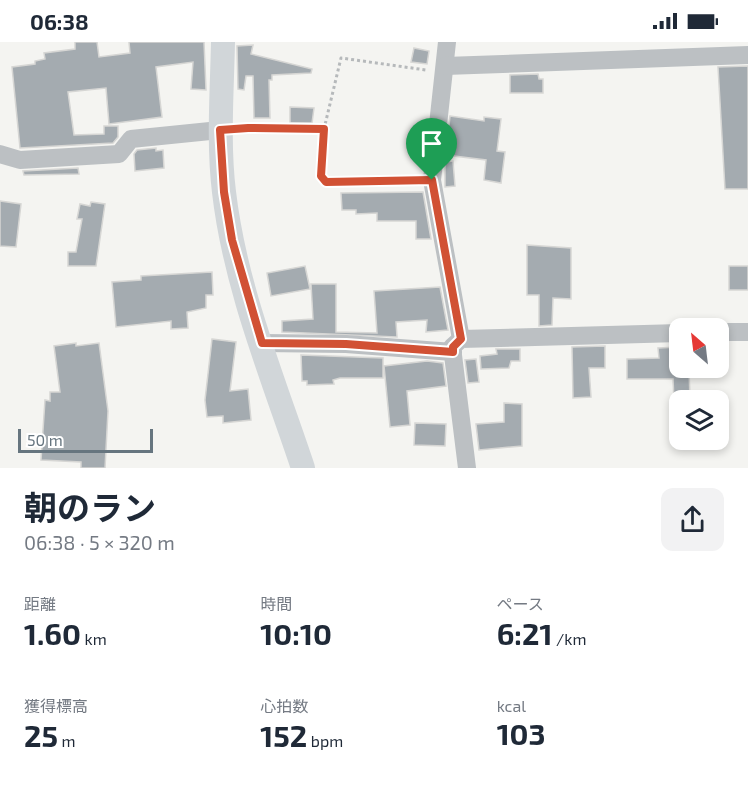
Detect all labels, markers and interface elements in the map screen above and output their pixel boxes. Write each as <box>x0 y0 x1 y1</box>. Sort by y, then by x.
text: 06:38 <box>30 8 89 34</box>
pin <box>406 118 457 180</box>
icon: arrive <box>415 127 448 160</box>
north arrow <box>669 318 729 378</box>
map controls <box>669 318 729 450</box>
button: layers <box>669 390 729 450</box>
scale bar <box>18 426 153 454</box>
text: 50 m <box>27 430 63 449</box>
text: 朝のラン <box>24 487 156 527</box>
button: share <box>661 488 724 551</box>
text: 06:38 · 5 × 320 m <box>24 530 175 554</box>
text: 距離 <box>24 594 56 613</box>
text: 時間 <box>260 594 292 613</box>
text: ペース <box>497 594 544 613</box>
text: 1.60 <box>24 615 81 651</box>
text: 10:10 <box>260 615 332 651</box>
text: 6:21 <box>497 615 552 651</box>
text: km <box>81 629 107 648</box>
text: /km <box>552 629 586 648</box>
text: 獲得標高 <box>24 696 88 715</box>
text: 心拍数 <box>260 696 308 715</box>
text: kcal <box>497 696 526 715</box>
text: 103 <box>497 715 546 751</box>
text: 25 <box>24 717 58 753</box>
text: 152 <box>260 717 307 753</box>
text: m <box>58 731 76 750</box>
text: bpm <box>307 731 343 750</box>

